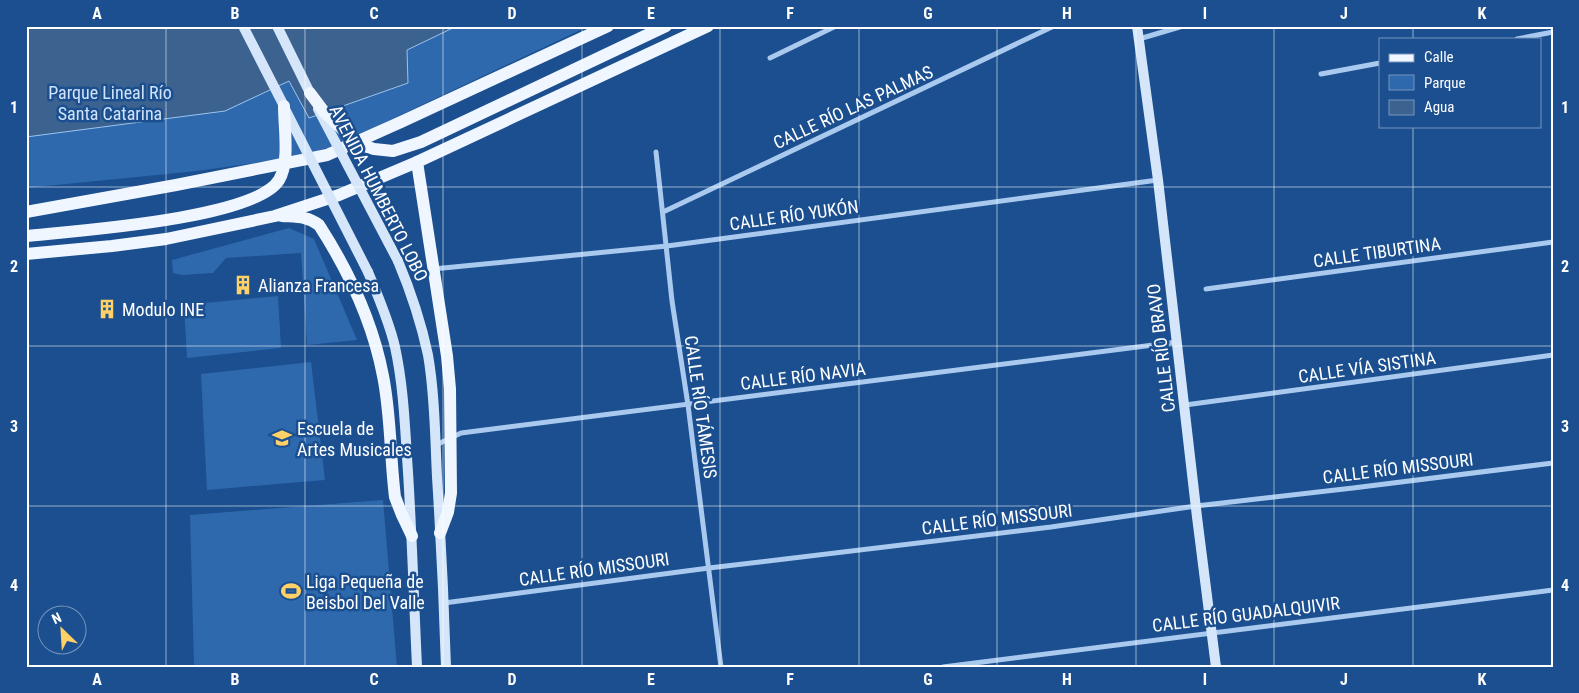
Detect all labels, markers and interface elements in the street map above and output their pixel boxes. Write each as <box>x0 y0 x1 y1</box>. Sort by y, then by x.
text: A <box>92 4 102 23</box>
text: B <box>231 4 240 23</box>
text: C <box>369 4 379 23</box>
text: D <box>507 4 517 23</box>
text: E <box>647 4 655 23</box>
text: F <box>786 4 794 23</box>
text: G <box>923 4 933 23</box>
text: H <box>1062 4 1072 23</box>
text: I <box>1203 4 1207 23</box>
text: J <box>1340 4 1348 23</box>
text: K <box>1478 4 1487 23</box>
legend <box>1379 38 1542 128</box>
text: Calle <box>1424 48 1454 66</box>
street label: CALLE RÍO LAS PALMAS <box>770 61 936 153</box>
text: Parque <box>1424 74 1466 92</box>
park label: Parque Lineal Río Santa Catarina <box>48 82 172 124</box>
text: 1 <box>10 98 18 117</box>
text: Agua <box>1424 98 1454 116</box>
text: 1 <box>1561 98 1569 117</box>
street label: AVENIDA HUMBERTO LOBO <box>325 101 433 285</box>
street label: CALLE RÍO YUKÓN <box>728 196 860 234</box>
street label: CALLE TIBURTINA <box>1312 233 1443 271</box>
text: 2 <box>10 257 18 276</box>
text: 2 <box>1561 257 1569 276</box>
building icon: Alianza Francesa <box>232 274 254 296</box>
place label: Alianza Francesa <box>258 275 379 296</box>
street label: CALLE RÍO BRAVO <box>1143 282 1179 414</box>
building icon: Modulo INE <box>96 298 118 320</box>
place label: Modulo INE <box>122 299 204 320</box>
street label: CALLE RÍO TÁMESIS <box>681 334 721 480</box>
street label: CALLE VÍA SISTINA <box>1297 347 1438 387</box>
street label: CALLE RÍO NAVIA <box>739 358 867 394</box>
text: 3 <box>10 417 18 436</box>
text: 3 <box>1561 417 1569 436</box>
place label: Escuela de Artes Musicales <box>297 418 412 460</box>
school or university icon: Escuela de Artes Musicales <box>271 427 293 449</box>
street label: CALLE RÍO MISSOURI <box>1322 448 1474 488</box>
street label: CALLE RÍO MISSOURI <box>921 499 1073 539</box>
street label: CALLE RÍO MISSOURI <box>518 548 670 590</box>
place label: Liga Pequeña de Beisbol Del Valle <box>306 571 425 613</box>
text: 4 <box>10 576 18 595</box>
text: 4 <box>1561 576 1569 595</box>
sports icon: Liga Pequeña de Beisbol Del Valle <box>280 580 302 602</box>
street label: CALLE RÍO GUADALQUIVIR <box>1151 592 1341 636</box>
north arrow <box>38 606 88 656</box>
text: N <box>49 609 64 627</box>
text: A <box>92 670 102 689</box>
text: B <box>231 670 240 689</box>
text: C <box>369 670 379 689</box>
text: D <box>507 670 517 689</box>
text: E <box>647 670 655 689</box>
text: F <box>786 670 794 689</box>
text: G <box>923 670 933 689</box>
text: H <box>1062 670 1072 689</box>
text: I <box>1203 670 1207 689</box>
text: J <box>1340 670 1348 689</box>
text: K <box>1478 670 1487 689</box>

